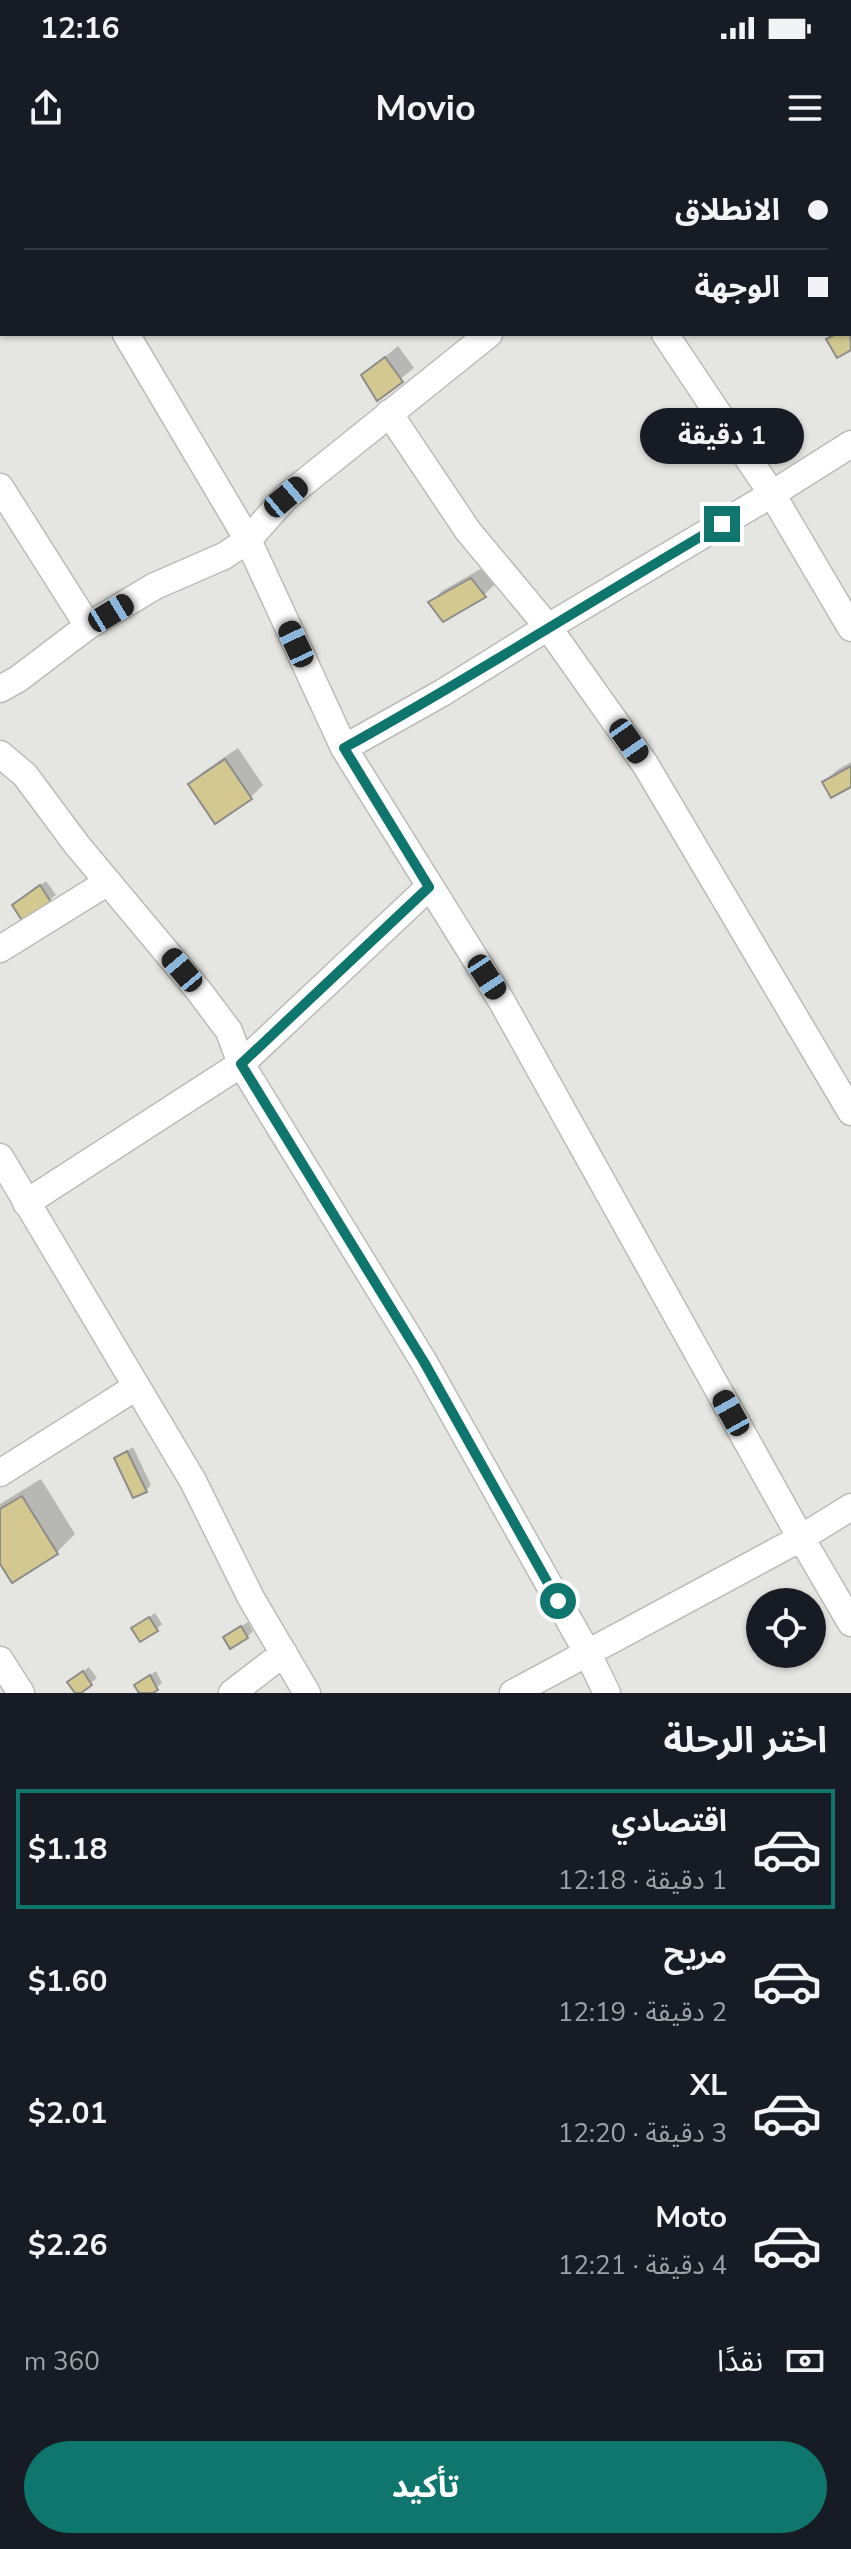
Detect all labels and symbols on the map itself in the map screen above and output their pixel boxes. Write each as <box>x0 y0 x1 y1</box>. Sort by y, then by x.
callout: 1 دقيقة <box>640 408 804 464</box>
car <box>260 472 312 522</box>
route end <box>704 506 740 542</box>
car <box>84 590 138 636</box>
car <box>275 617 317 671</box>
car <box>605 714 653 768</box>
car <box>157 944 207 996</box>
car <box>464 950 510 1004</box>
car <box>709 1386 753 1440</box>
route start <box>540 1583 576 1619</box>

